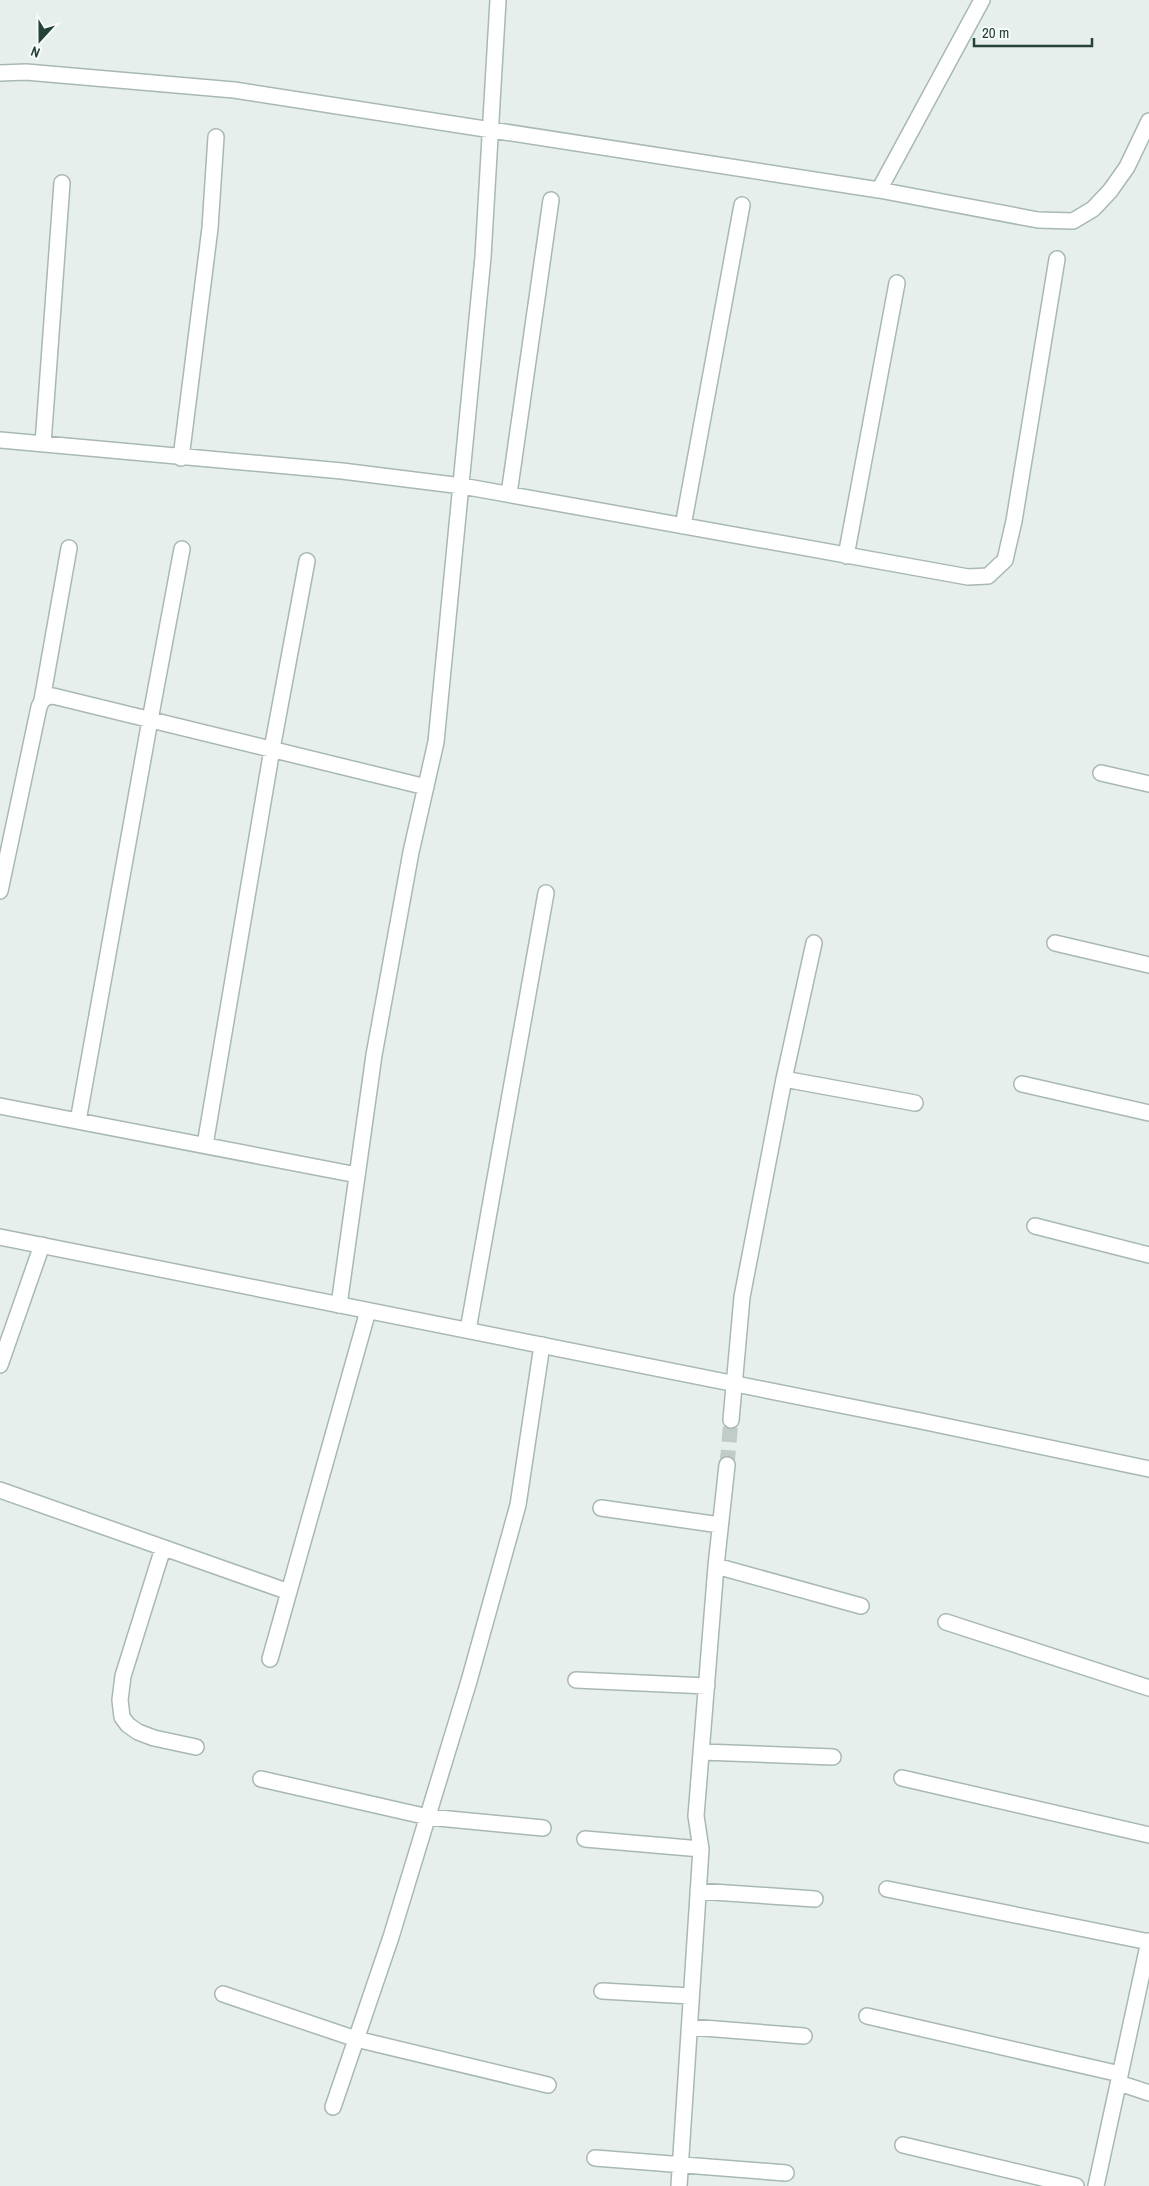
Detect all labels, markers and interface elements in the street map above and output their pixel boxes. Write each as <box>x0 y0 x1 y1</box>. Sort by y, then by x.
north arrow <box>15 15 65 65</box>
scale bar <box>974 15 1092 47</box>
text: 20 m <box>982 22 1009 43</box>
text: N <box>28 42 42 62</box>

